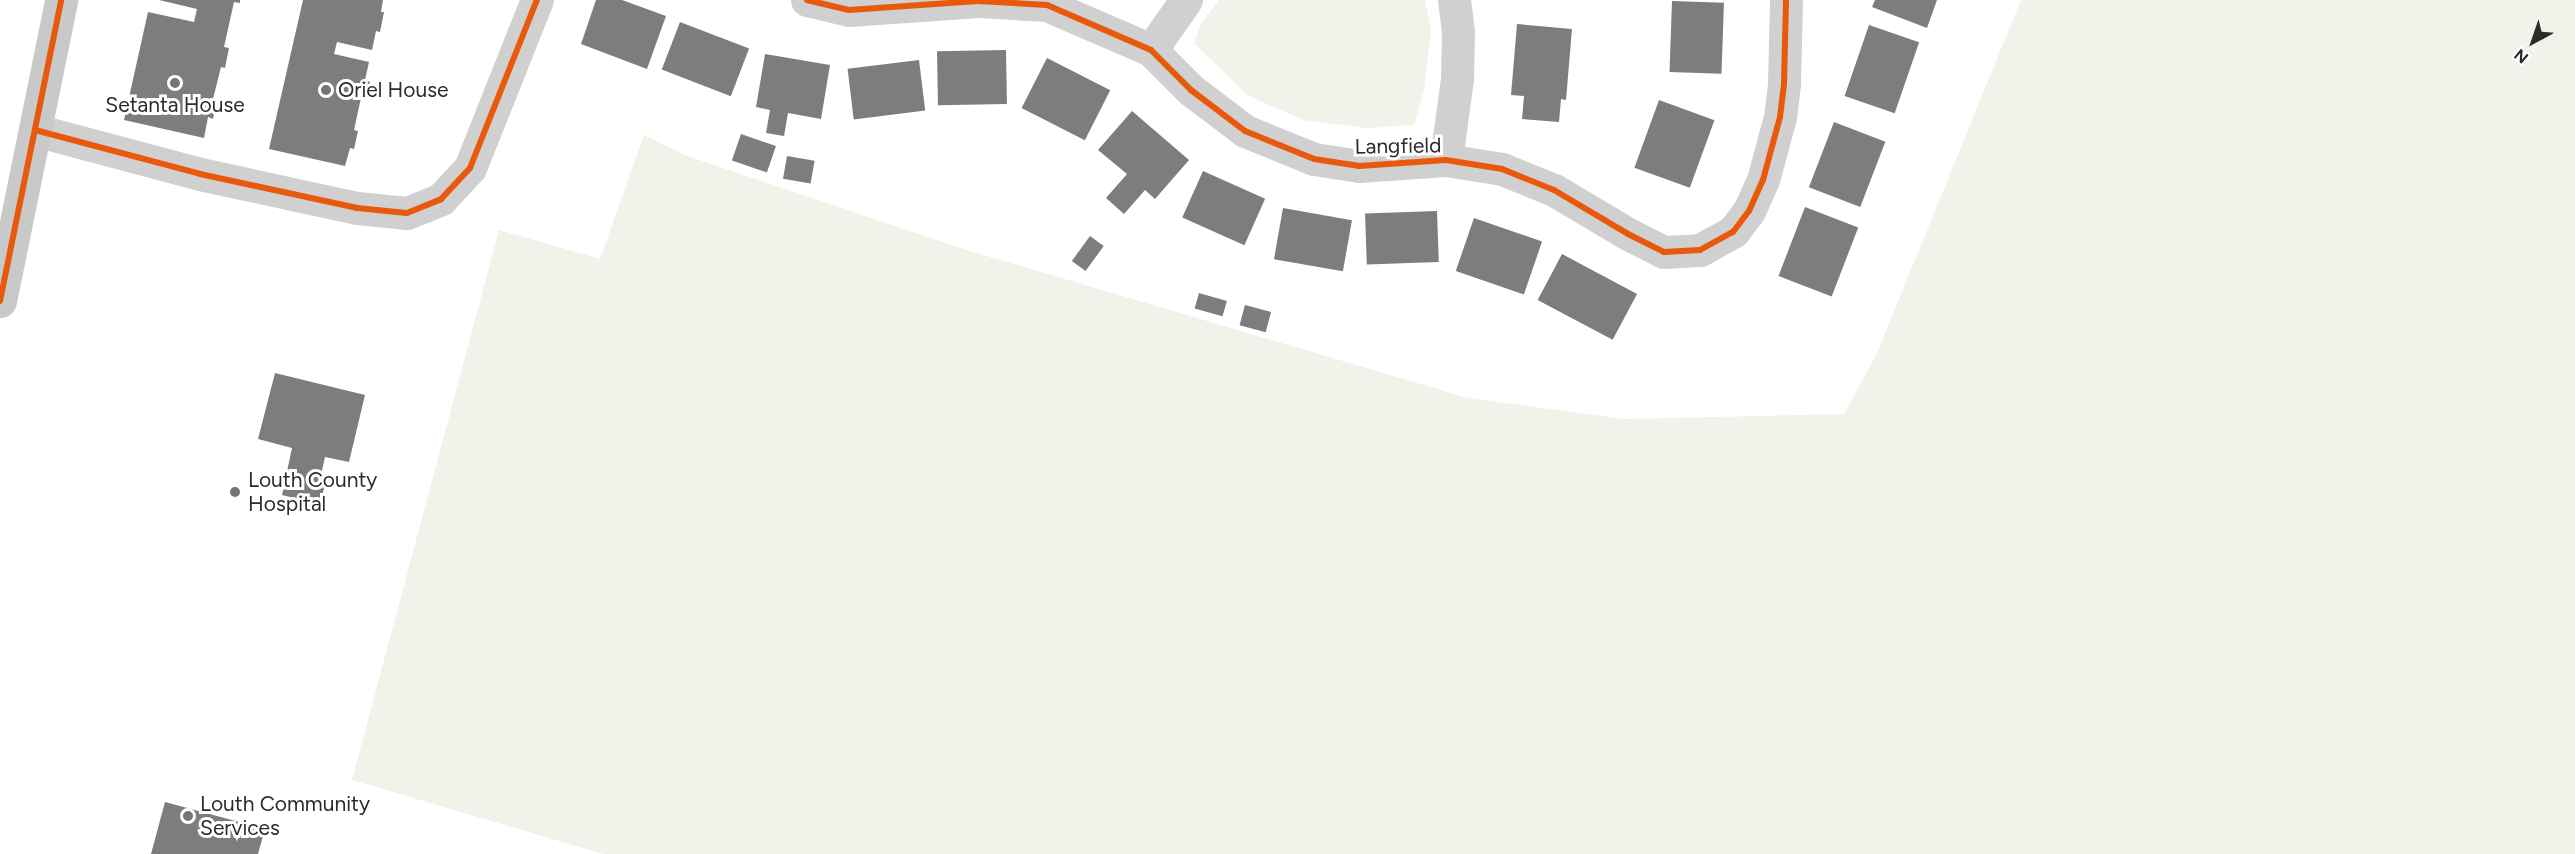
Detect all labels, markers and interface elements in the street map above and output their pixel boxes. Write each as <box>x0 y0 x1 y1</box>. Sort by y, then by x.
north arrow <box>2503 12 2563 72</box>
text: N <box>2510 45 2532 67</box>
marker: Setanta House <box>168 76 182 90</box>
place label: Oriel House <box>338 77 448 103</box>
marker: Oriel House <box>319 83 333 97</box>
place label: Setanta House <box>105 92 245 118</box>
street label: Langfield <box>1354 133 1442 159</box>
place label: Louth County Hospital <box>248 467 377 517</box>
marker: Louth County Hospital <box>226 483 244 501</box>
place label: Louth Community Services <box>200 791 370 841</box>
marker: Louth Community Services <box>181 809 195 823</box>

